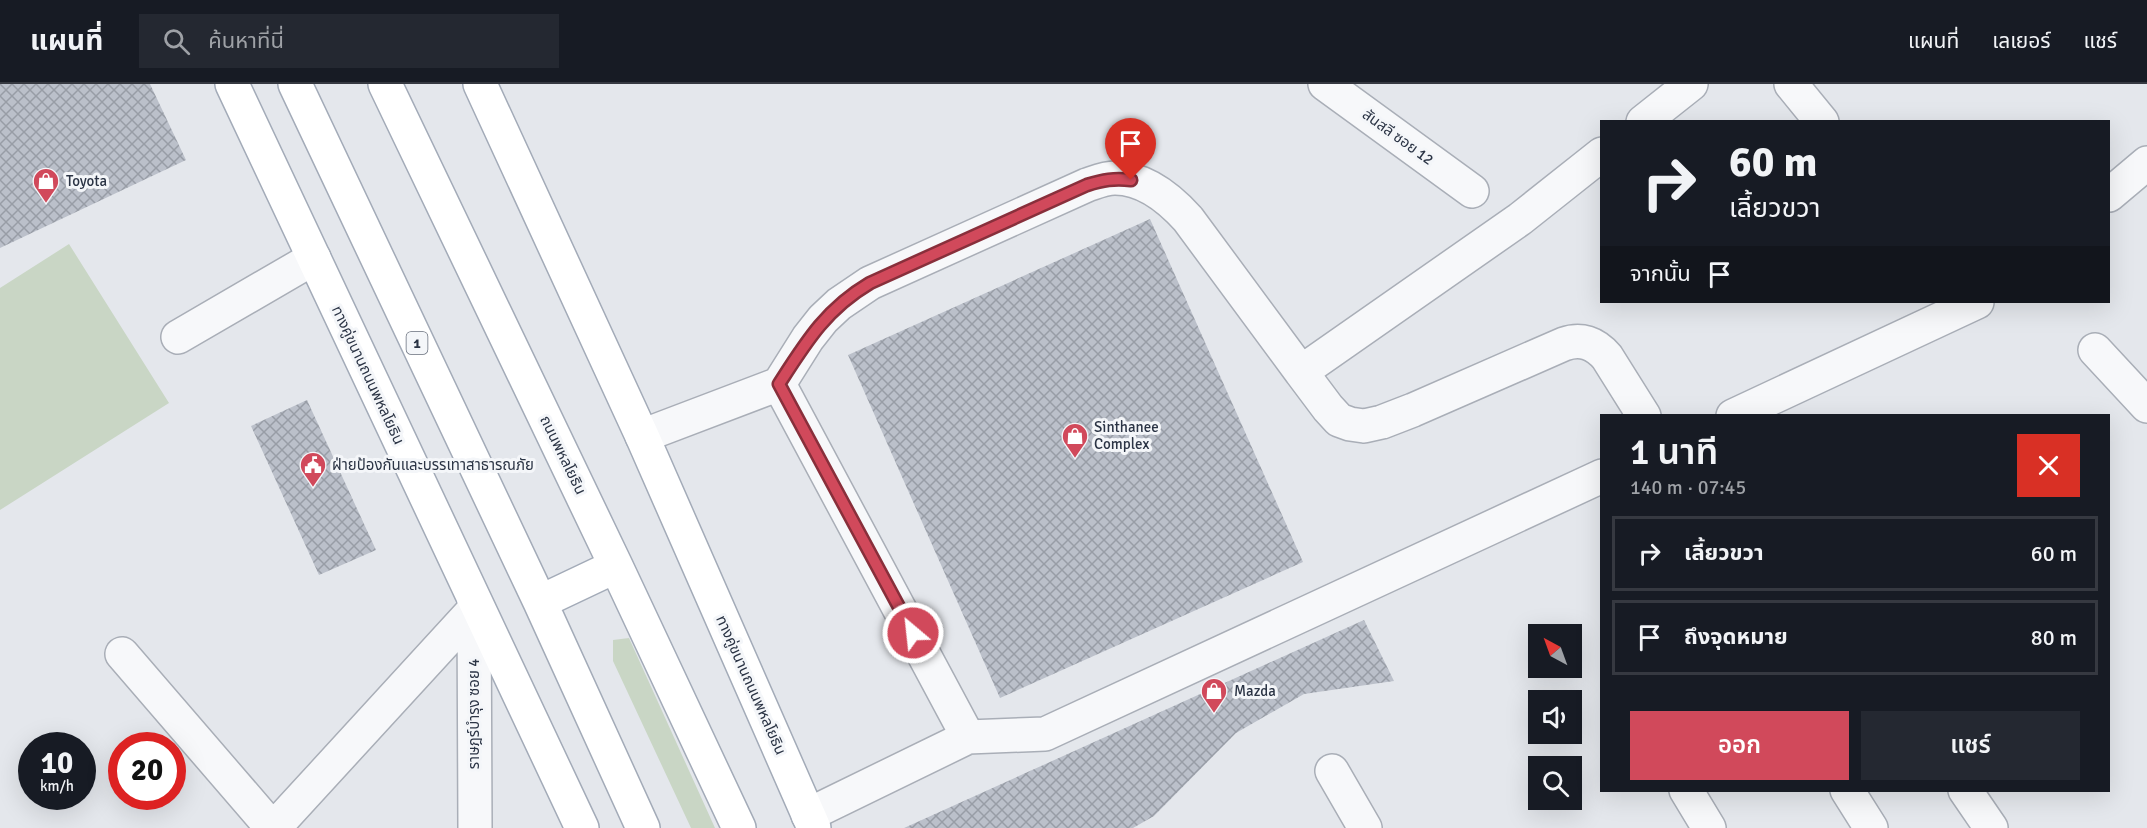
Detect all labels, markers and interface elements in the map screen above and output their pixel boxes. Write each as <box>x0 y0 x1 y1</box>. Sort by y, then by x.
search box <box>139 14 559 68</box>
text: แผนที่ <box>30 24 103 58</box>
icon: search <box>160 25 193 58</box>
text: ค้นหาที่นี่ <box>208 27 284 54</box>
text: แผนที่ <box>1908 28 1959 54</box>
text: เลเยอร์ <box>1992 28 2051 54</box>
text: แชร์ <box>2084 28 2117 54</box>
street label: สันสลี ซอย 12 <box>1359 105 1437 169</box>
pin <box>1105 118 1156 180</box>
icon: arrive <box>1114 127 1147 160</box>
text: 60 m <box>1729 137 1818 188</box>
icon: right <box>1630 144 1708 222</box>
shop icon: Toyota <box>31 166 61 204</box>
place label: Toyota <box>66 172 107 190</box>
text: เลี้ยวขวา <box>1729 192 1820 225</box>
icon: arrive <box>1703 258 1736 291</box>
text: จากนั้น <box>1630 260 1691 287</box>
street label: ทางคู่ขนานถนนพหลโยธิน <box>328 303 408 447</box>
road number: 1 <box>406 332 428 354</box>
street label: ถนนพหลโยธิน <box>536 413 590 497</box>
place label: Sinthanee Complex <box>1094 418 1159 453</box>
shop icon: Sinthanee Complex <box>1060 421 1090 459</box>
text: 1 นาที <box>1630 430 1718 475</box>
button: close <box>2017 434 2080 497</box>
public building icon: ฝ่ายป้องกันและบรรเทาสาธารณภัย <box>298 450 328 488</box>
place label: ฝ่ายป้องกันและบรรเทาสาธารณภัย <box>332 456 534 474</box>
text: 140 m · 07:45 <box>1630 475 1746 500</box>
icon: right <box>1633 537 1666 570</box>
text: เลี้ยวขวา <box>1684 539 1764 566</box>
text: 60 m <box>2031 540 2077 567</box>
position arrow <box>881 601 945 665</box>
street label: ทางคู่ขนานถนนพหลโยธิน <box>712 612 790 758</box>
icon: arrive <box>1633 621 1666 654</box>
text: ถึงจุดหมาย <box>1684 623 1788 650</box>
north arrow <box>1528 624 1582 678</box>
map controls <box>1528 624 1582 810</box>
text: 80 m <box>2031 624 2077 651</box>
street label: ราษฎร์บำรุง ซอย 4 <box>465 659 483 769</box>
shop icon: Mazda <box>1199 676 1229 714</box>
place label: Mazda <box>1234 682 1276 700</box>
button: sound <box>1528 690 1582 744</box>
button: ออก <box>1630 711 1849 780</box>
button: แชร์ <box>1861 711 2080 780</box>
speed limit sign: 20 <box>108 732 186 810</box>
text: 10 <box>41 745 73 782</box>
button: search <box>1528 756 1582 810</box>
text: km/h <box>40 777 74 795</box>

